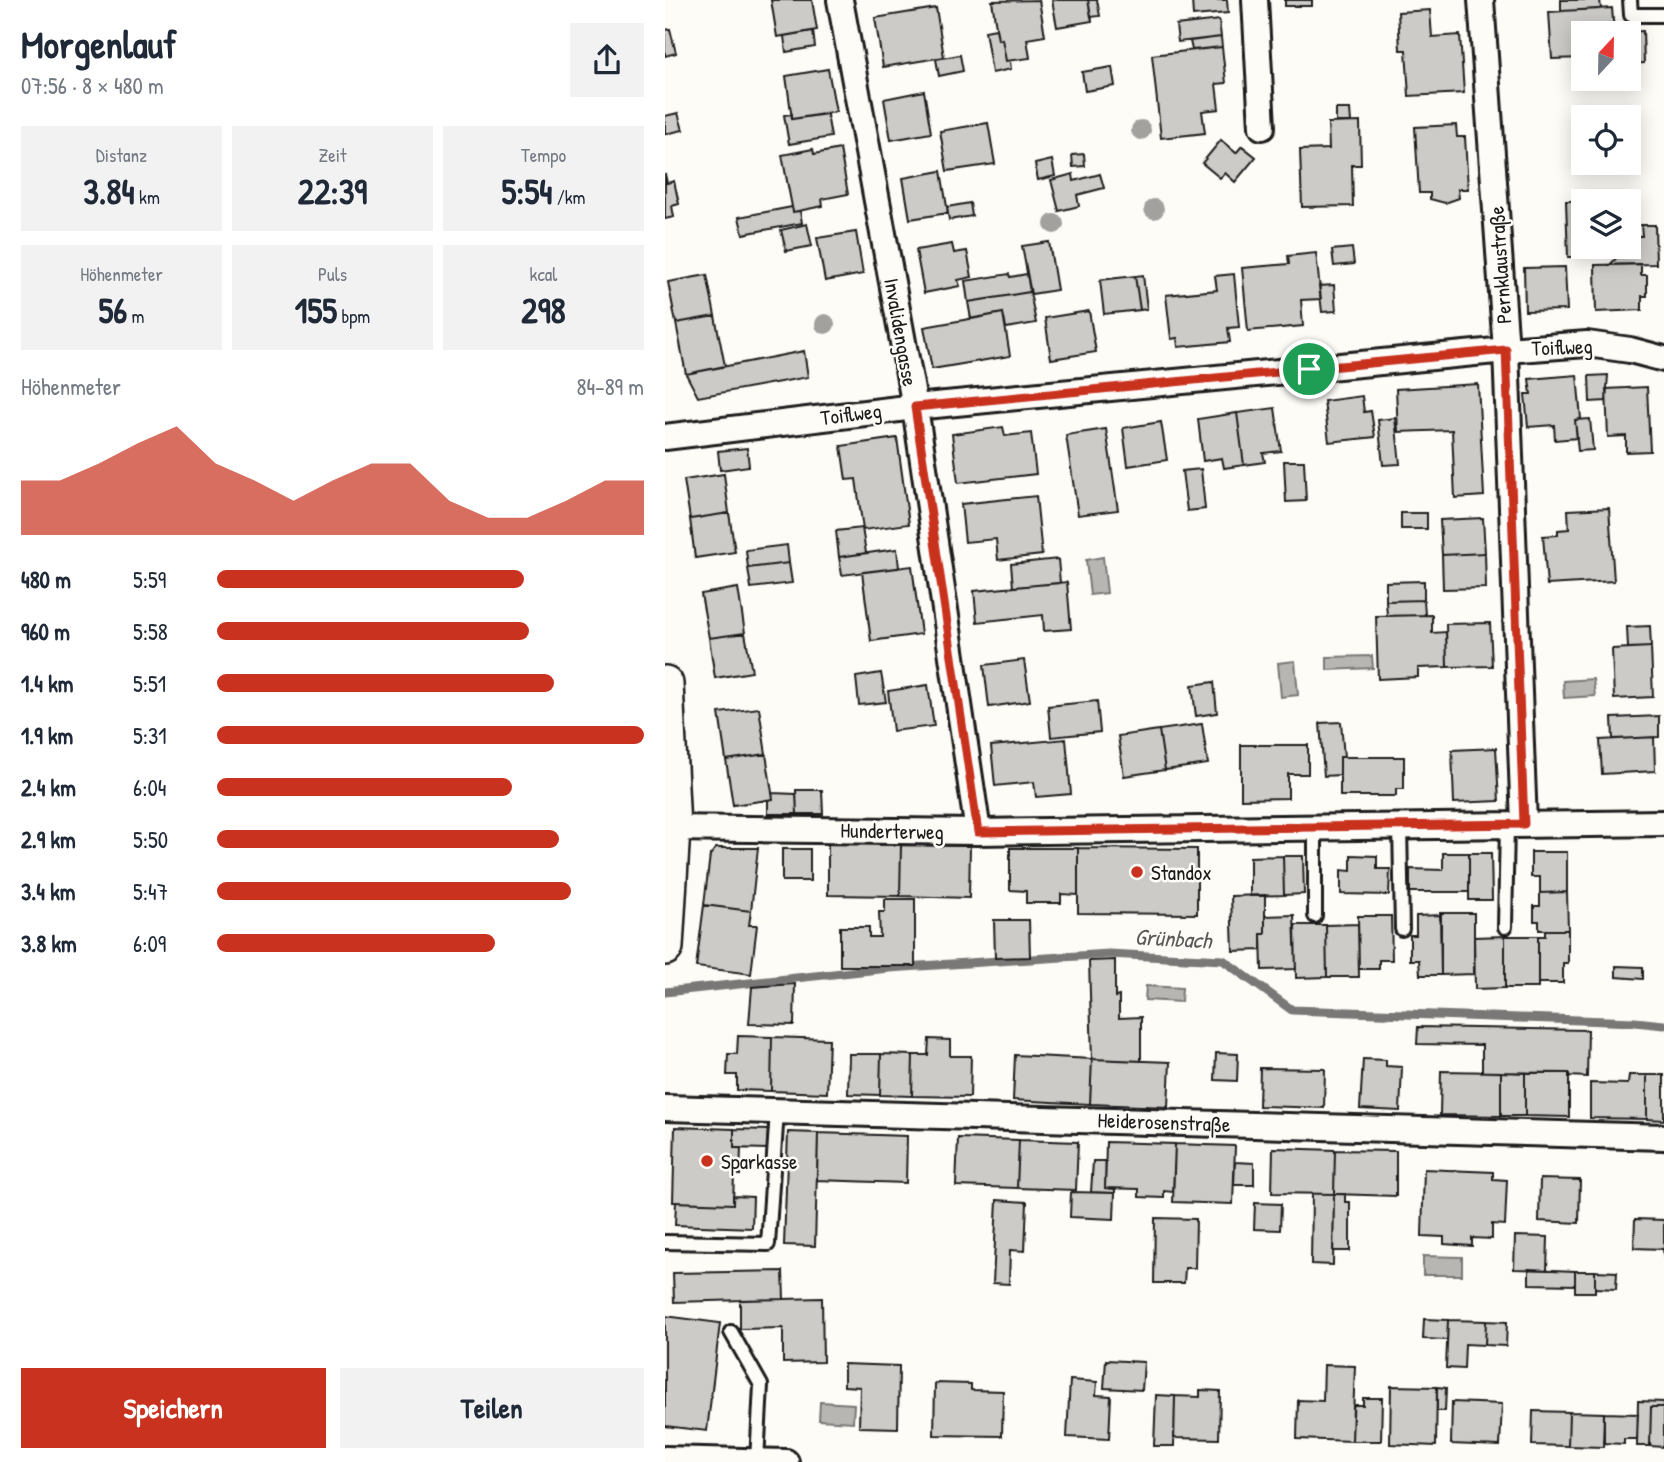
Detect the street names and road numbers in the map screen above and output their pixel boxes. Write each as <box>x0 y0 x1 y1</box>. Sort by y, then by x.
street label: Pernklaustraße <box>1481 205 1519 325</box>
street label: Invalidengasse <box>877 276 925 388</box>
street label: Toiflweg <box>1531 331 1593 363</box>
street label: Toiflweg <box>819 396 883 432</box>
street label: Hunderterweg <box>840 816 944 846</box>
street label: Heiderosenstraße <box>1097 1105 1231 1139</box>

